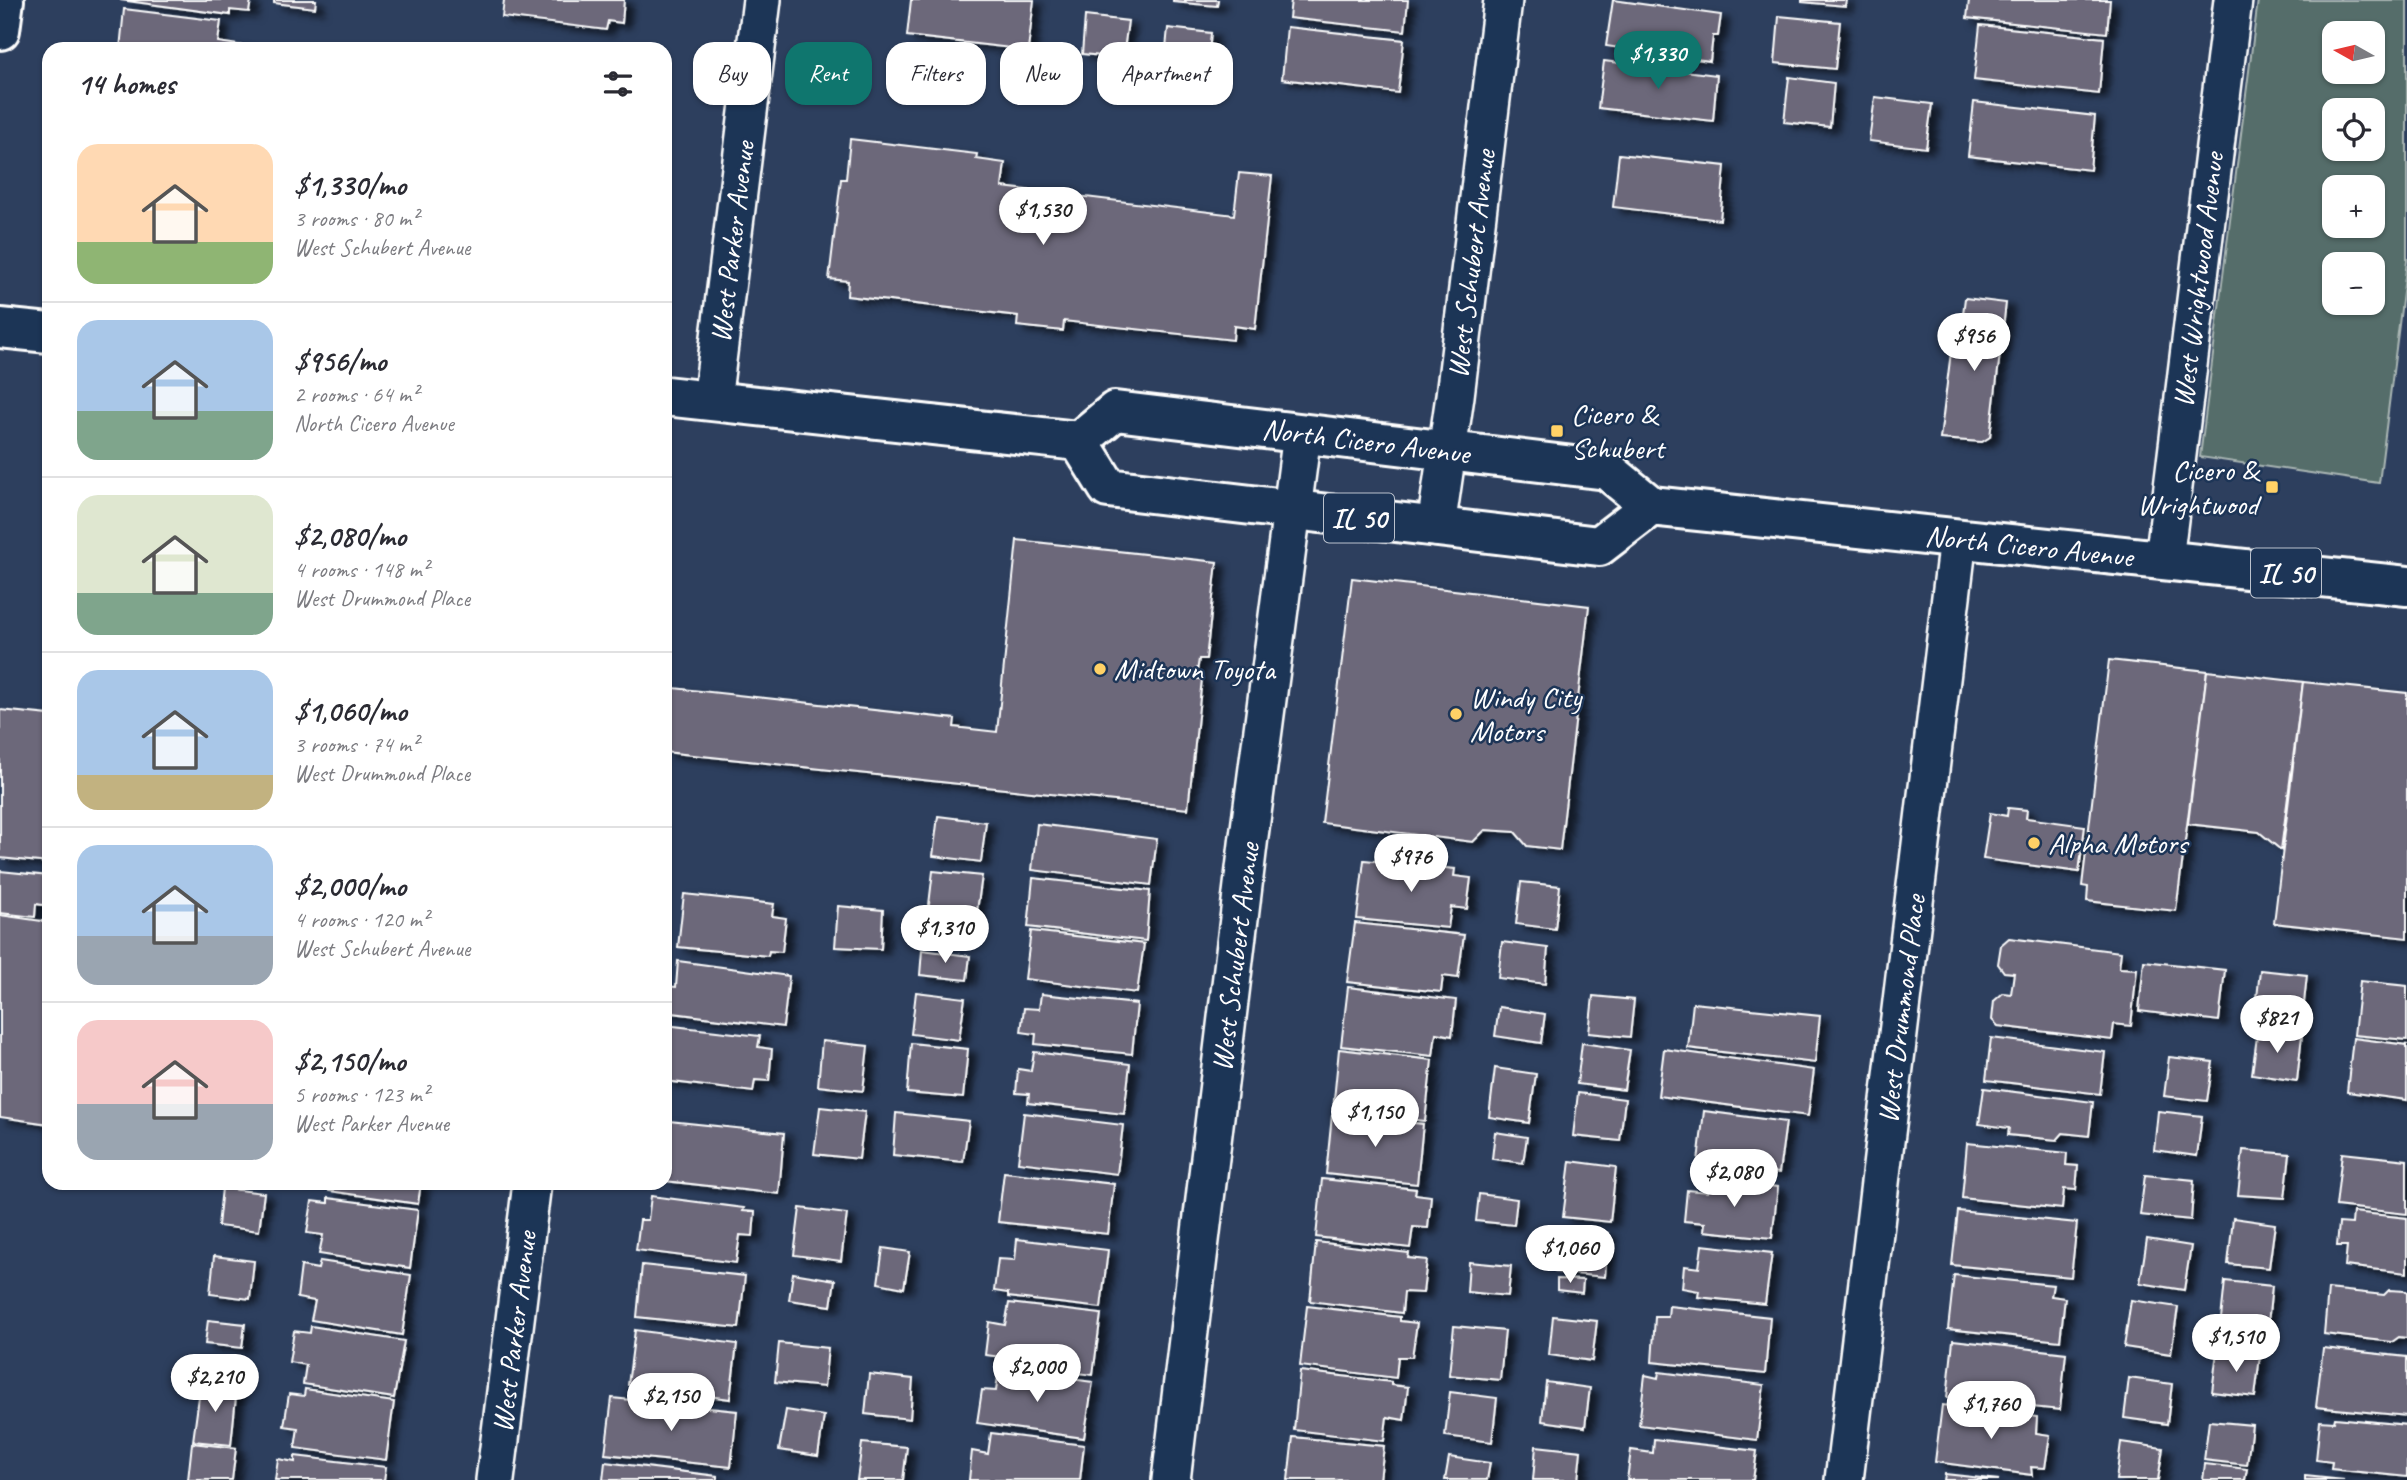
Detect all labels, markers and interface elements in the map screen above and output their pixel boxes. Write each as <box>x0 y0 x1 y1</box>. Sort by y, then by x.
north arrow <box>2322 21 2385 84</box>
map controls <box>2322 21 2385 315</box>
pin: $1,330 <box>1601 32 1715 91</box>
text: $1,330 <box>1630 39 1686 68</box>
chip: Buy <box>693 42 771 105</box>
chip: Rent <box>785 42 872 105</box>
chip: Filters <box>886 42 986 105</box>
chip: New <box>1000 42 1083 105</box>
chip: Apartment <box>1097 42 1233 105</box>
text: 14 homes <box>77 65 175 103</box>
icon: filters <box>599 65 637 103</box>
button: locate <box>2322 98 2385 161</box>
street label: West Parker Avenue <box>701 137 763 345</box>
street label: West Schubert Avenue <box>1438 145 1504 380</box>
street label: West Wrightwood Avenue <box>2164 148 2233 409</box>
text: $1,330/mo <box>294 166 406 204</box>
icon: home <box>133 172 217 256</box>
button: + <box>2322 175 2385 238</box>
pin: $1,530 <box>986 188 1100 247</box>
text: $1,530 <box>1015 195 1071 224</box>
text: 3 rooms · 80 m² <box>294 204 418 233</box>
text: West Schubert Avenue <box>294 233 470 262</box>
button: − <box>2322 252 2385 315</box>
pin: $956 <box>1933 314 2015 373</box>
text: $956 <box>1953 321 1995 350</box>
text: $956/mo <box>294 342 386 380</box>
icon: home <box>133 348 217 432</box>
text: 2 rooms · 64 m² <box>294 380 418 409</box>
place label: Cicero & Schubert <box>1571 395 1667 467</box>
text: North Cicero Avenue <box>294 409 454 438</box>
street label: North Cicero Avenue <box>1260 409 1474 473</box>
marker: Cicero & Schubert <box>1549 423 1565 439</box>
place label: Cicero & Wrightwood <box>2137 451 2262 523</box>
marker: Cicero & Wrightwood <box>2264 479 2280 495</box>
road number: IL 50 <box>1324 494 1394 542</box>
street label: North Cicero Avenue <box>1923 516 2137 576</box>
text: $2,080/mo <box>294 517 406 555</box>
icon: home <box>133 523 217 607</box>
road number: IL 50 <box>2251 548 2321 598</box>
text: 4 rooms · 148 m² <box>294 555 429 584</box>
text: West Drummond Place <box>294 584 470 613</box>
place label: Midtown Toyota <box>1114 650 1277 688</box>
marker: Midtown Toyota <box>1092 661 1108 677</box>
place label: Windy City Motors <box>1470 678 1583 750</box>
text: $1,060/mo <box>294 692 407 730</box>
icon: home <box>133 698 217 782</box>
marker: Windy City Motors <box>1448 706 1464 722</box>
text: 3 rooms · 74 m² <box>294 730 418 759</box>
text: West Drummond Place <box>294 759 470 788</box>
place label: Alpha Motors <box>2048 824 2190 862</box>
pin: $976 <box>1370 834 1452 894</box>
marker: Alpha Motors <box>2026 835 2042 851</box>
street label: West Schubert Avenue <box>1202 838 1268 1073</box>
text: $976 <box>1390 842 1432 871</box>
text: $2,000/mo <box>294 867 406 905</box>
icon: home <box>133 873 217 957</box>
street label: West Drummond Place <box>1868 890 1934 1125</box>
text: 4 rooms · 120 m² <box>294 905 429 934</box>
pin: $1,310 <box>888 906 1002 965</box>
text: $1,310 <box>917 913 973 942</box>
text: West Schubert Avenue <box>294 934 470 963</box>
pin: $821 <box>2236 996 2318 1055</box>
text: $821 <box>2256 1003 2298 1032</box>
text: $2,150/mo <box>294 1042 405 1080</box>
icon: home <box>133 1048 217 1132</box>
text: 5 rooms · 123 m² <box>294 1080 429 1109</box>
pin: $1,150 <box>1318 1090 1432 1149</box>
text: $1,150 <box>1347 1097 1403 1126</box>
text: West Parker Avenue <box>294 1109 449 1138</box>
pin: $2,080 <box>1677 1150 1791 1209</box>
text: $2,080 <box>1706 1157 1762 1186</box>
pin: $1,060 <box>1513 1226 1627 1285</box>
street label: West Parker Avenue <box>483 1227 545 1435</box>
text: $1,060 <box>1542 1233 1598 1262</box>
pin: $1,510 <box>2179 1314 2293 1374</box>
text: $1,510 <box>2208 1322 2264 1351</box>
pin: $2,000 <box>980 1344 1094 1404</box>
text: $2,000 <box>1009 1352 1065 1381</box>
pin: $2,210 <box>158 1354 272 1414</box>
text: $2,210 <box>187 1362 243 1391</box>
pin: $2,150 <box>614 1374 728 1433</box>
text: $2,150 <box>643 1381 699 1410</box>
pin: $1,760 <box>1934 1382 2048 1441</box>
text: $1,760 <box>1963 1389 2019 1418</box>

